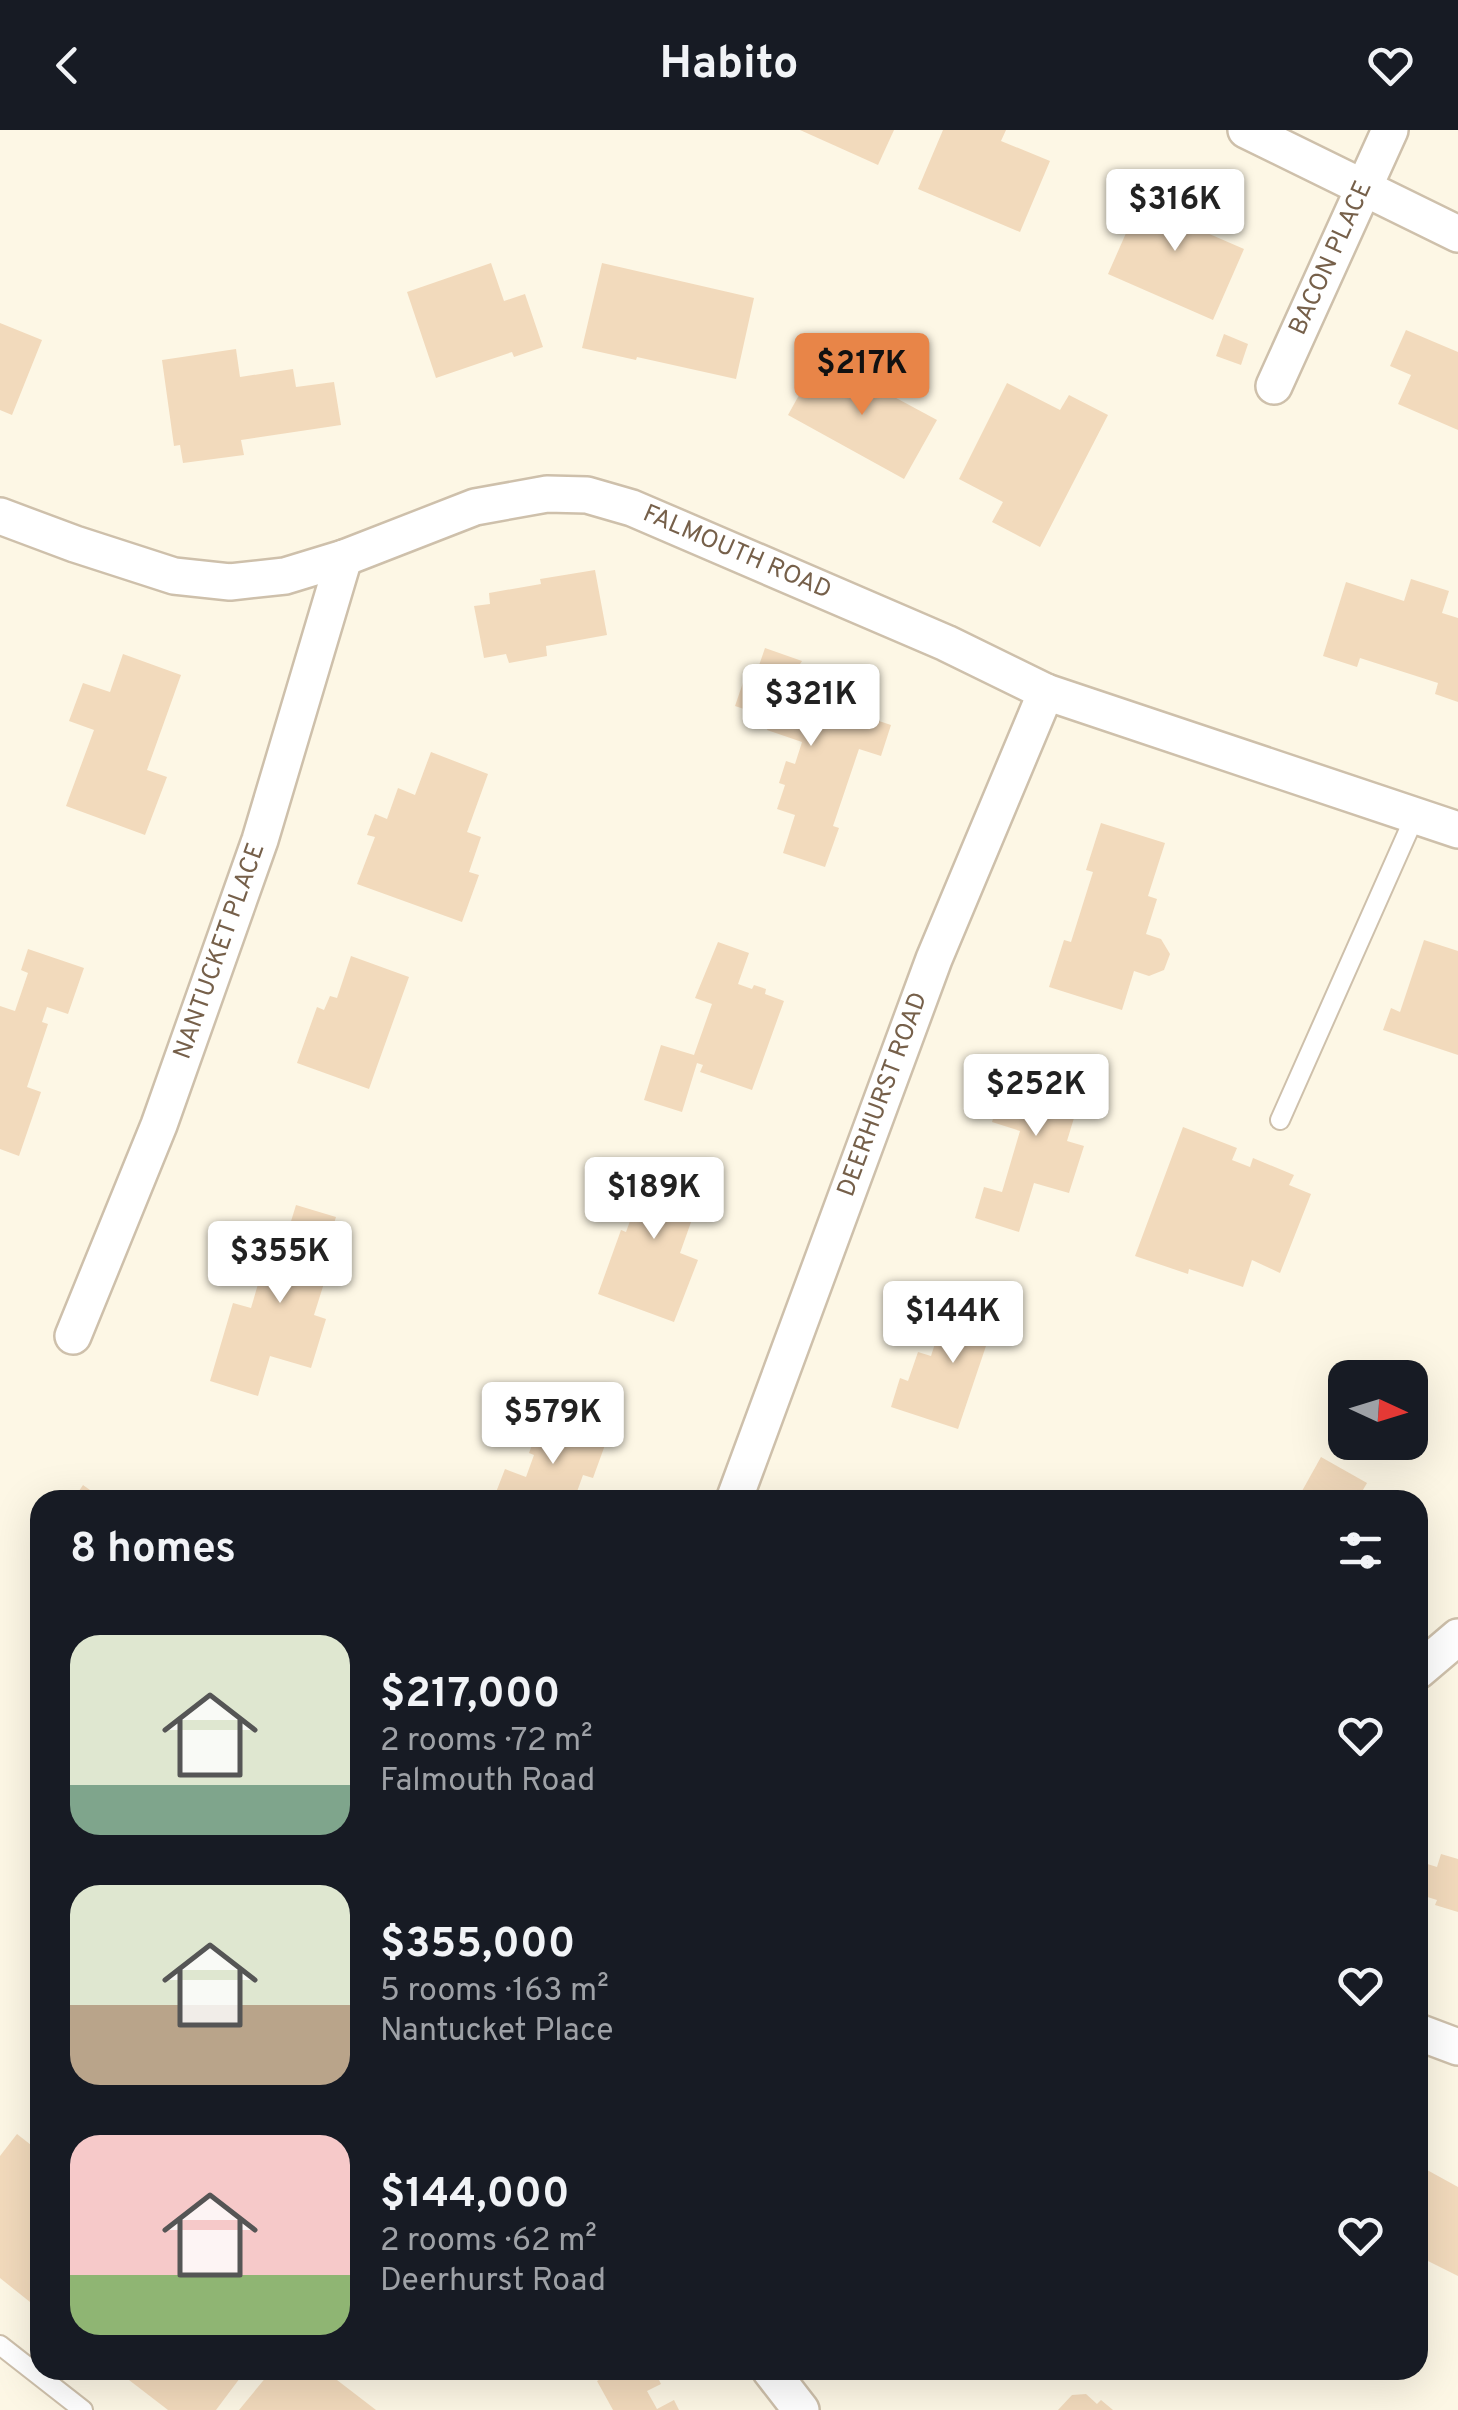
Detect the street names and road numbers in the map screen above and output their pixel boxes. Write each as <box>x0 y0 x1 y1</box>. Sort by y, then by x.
street label: BACON PLACE <box>1283 176 1381 341</box>
street label: FALMOUTH ROAD <box>638 498 836 608</box>
street label: NANTUCKET PLACE <box>168 839 273 1064</box>
street label: DEERHURST ROAD <box>831 988 936 1201</box>

